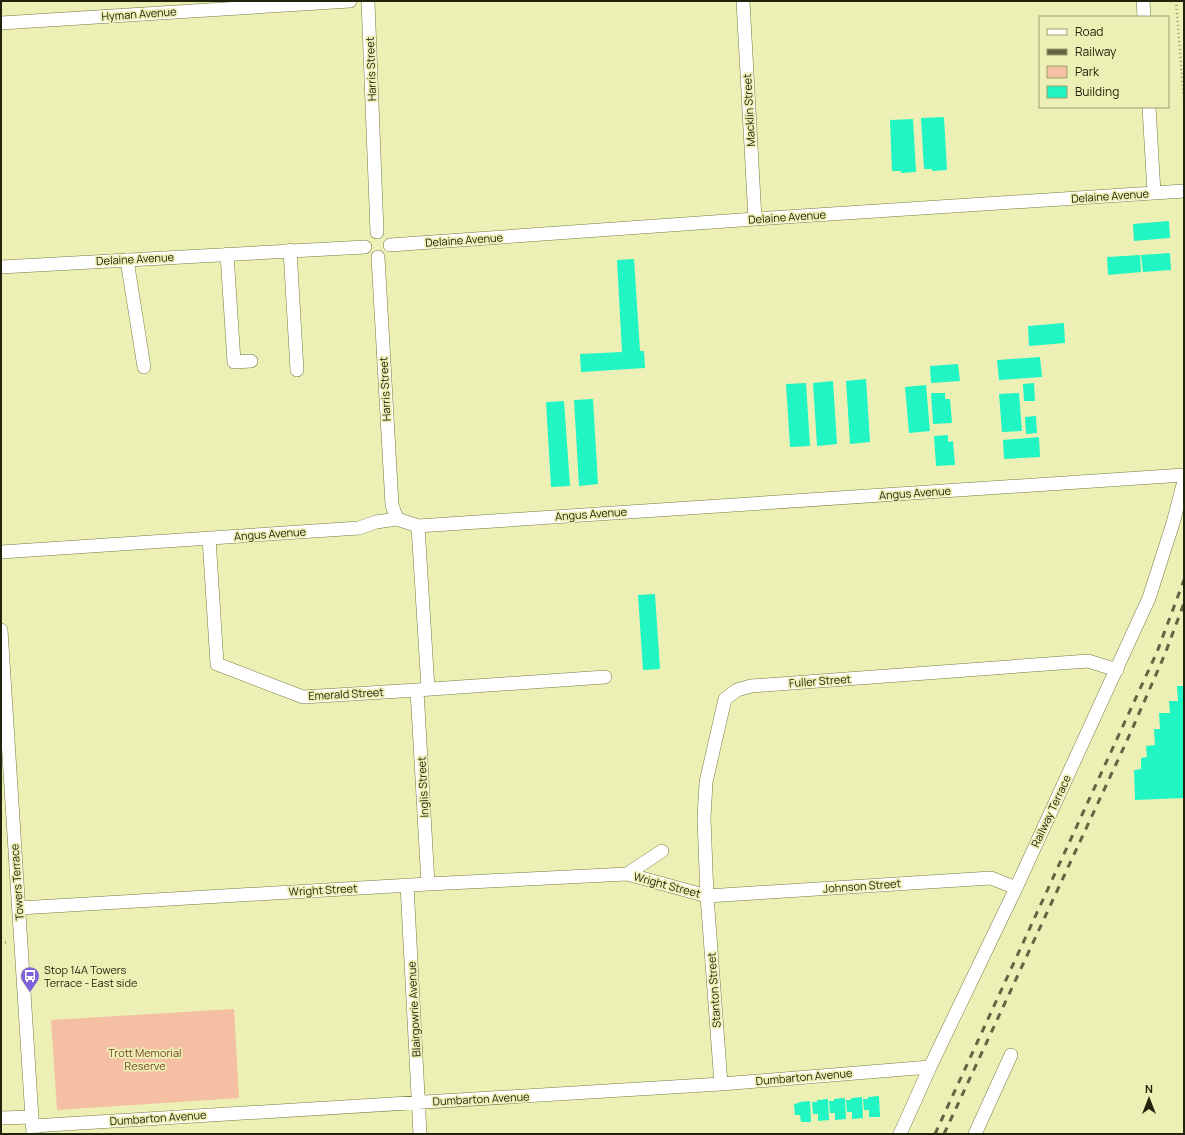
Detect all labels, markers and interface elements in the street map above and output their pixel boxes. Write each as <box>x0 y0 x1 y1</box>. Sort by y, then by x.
street label: Hyman Avenue <box>101 3 178 24</box>
legend <box>1039 16 1169 108</box>
text: Road <box>1075 23 1103 40</box>
street label: Harris Street <box>362 37 379 101</box>
text: Railway <box>1075 43 1117 60</box>
text: Park <box>1075 63 1100 80</box>
street label: Macklin Street <box>739 73 758 147</box>
text: Building <box>1075 83 1119 100</box>
street label: Delaine Avenue <box>1071 185 1150 206</box>
street label: Delaine Avenue <box>748 206 827 227</box>
street label: Delaine Avenue <box>425 229 504 250</box>
street label: Delaine Avenue <box>96 249 175 268</box>
street label: Harris Street <box>375 356 394 422</box>
street label: Angus Avenue <box>878 482 952 503</box>
street label: Angus Avenue <box>554 503 628 524</box>
street label: Angus Avenue <box>233 523 307 544</box>
street label: Fuller Street <box>788 671 851 690</box>
street label: Emerald Street <box>308 684 384 703</box>
street label: Inglis Street <box>413 756 432 818</box>
street label: Railway Terrace <box>1027 772 1074 849</box>
street label: Towers Terrace <box>6 843 27 921</box>
street label: Wright Street <box>632 868 702 901</box>
street label: Johnson Street <box>823 875 901 896</box>
street label: Wright Street <box>288 880 358 899</box>
street label: Stanton Street <box>703 952 724 1028</box>
street label: Blairgowrie Avenue <box>403 960 423 1057</box>
place label: Stop 14A Towers Terrace - East side <box>44 962 138 990</box>
bus stop icon: Stop 14A Towers Terrace - East side <box>19 965 41 993</box>
park label: Trott Memorial Reserve <box>108 1045 182 1073</box>
street label: Dumbarton Avenue <box>755 1065 853 1088</box>
north arrow <box>1129 1079 1169 1119</box>
text: N <box>1145 1081 1153 1096</box>
street label: Dumbarton Avenue <box>432 1088 530 1109</box>
street label: Dumbarton Avenue <box>109 1107 207 1128</box>

